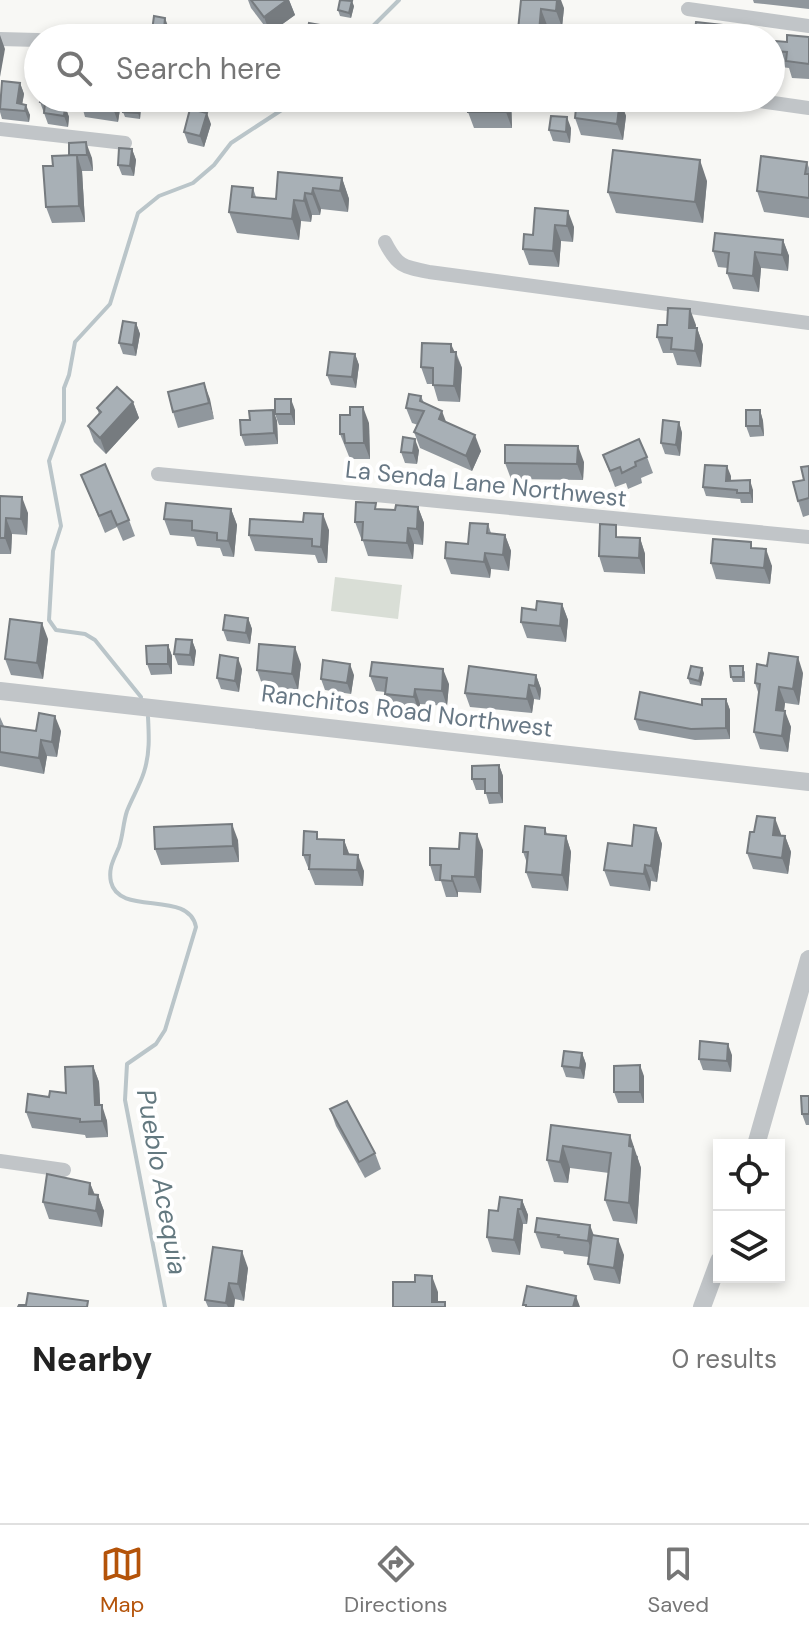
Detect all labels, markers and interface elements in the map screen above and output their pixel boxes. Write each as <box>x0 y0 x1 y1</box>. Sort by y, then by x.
search box <box>24 24 785 112</box>
icon: search <box>52 46 96 90</box>
text: Search here <box>116 49 282 88</box>
street label: La Senda Lane Northwest <box>344 453 628 514</box>
street label: Ranchitos Road Northwest <box>260 677 555 744</box>
water label: Pueblo Acequia <box>129 1086 195 1278</box>
map controls <box>713 1139 785 1283</box>
button: locate <box>713 1139 785 1211</box>
button: layers <box>713 1211 785 1283</box>
text: Nearby <box>32 1337 152 1382</box>
text: 0 results <box>671 1342 777 1376</box>
tab: Map <box>100 1542 144 1619</box>
tab: Directions <box>344 1542 448 1619</box>
tab: Saved <box>647 1542 709 1619</box>

